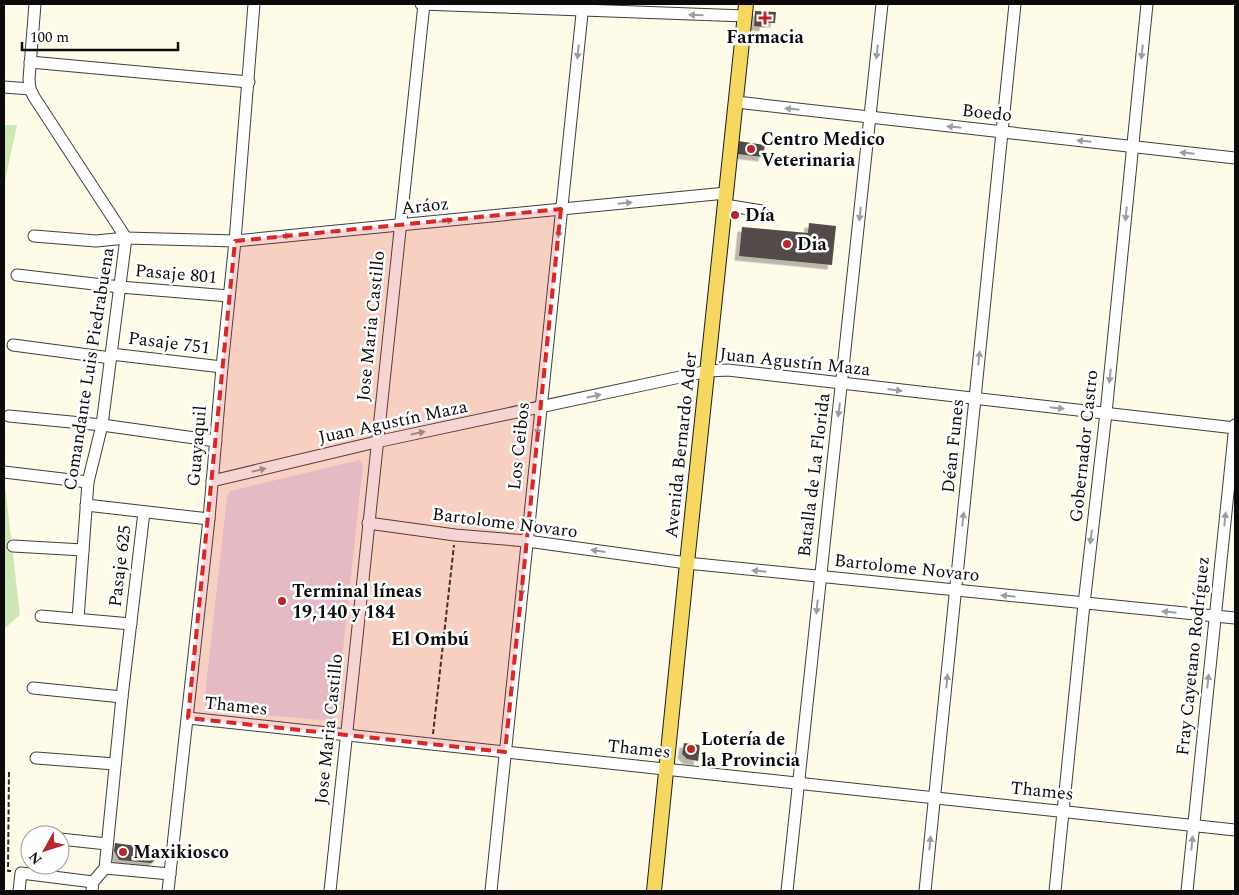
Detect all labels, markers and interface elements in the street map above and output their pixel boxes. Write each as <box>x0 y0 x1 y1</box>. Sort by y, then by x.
one-way arrow <box>688 10 704 18</box>
marker: Farmacia <box>759 12 771 24</box>
scale bar <box>22 20 179 52</box>
place label: Farmacia <box>726 24 804 51</box>
text: 100 m <box>30 26 69 49</box>
one-way arrow <box>574 45 582 61</box>
one-way arrow <box>873 45 881 61</box>
one-way arrow <box>1138 45 1146 61</box>
street label: Boedo <box>961 97 1013 129</box>
one-way arrow <box>784 105 800 113</box>
one-way arrow <box>945 123 961 131</box>
place label: Centro Medico Veterinaria <box>761 126 885 174</box>
one-way arrow <box>1075 137 1091 145</box>
marker: Centro Medico Veterinaria <box>745 143 757 155</box>
one-way arrow <box>1178 149 1194 157</box>
street label: Aráoz <box>400 190 450 222</box>
one-way arrow <box>617 199 633 207</box>
place label: Día <box>745 202 775 229</box>
one-way arrow <box>856 206 864 222</box>
one-way arrow <box>1121 206 1129 222</box>
marker: Día <box>729 209 741 221</box>
one-way arrow <box>438 217 454 225</box>
one-way arrow <box>555 224 563 240</box>
place label: Dia <box>797 231 827 258</box>
one-way arrow <box>276 232 292 240</box>
marker: Dia <box>781 238 793 250</box>
street label: Comandante Luis Piedrabuena <box>56 245 122 492</box>
street label: Jose Maria Castillo <box>350 249 392 403</box>
street label: Pasaje 801 <box>134 257 218 291</box>
street label: Pasaje 751 <box>126 325 212 361</box>
street label: Juan Agustín Maza <box>718 341 872 383</box>
one-way arrow <box>975 349 983 365</box>
street label: Avenida Bernardo Ader <box>658 351 704 539</box>
one-way arrow <box>1106 368 1114 384</box>
street label: Gobernador Castro <box>1063 369 1105 523</box>
one-way arrow <box>888 386 904 394</box>
street label: Batalla de La Florida <box>791 391 837 558</box>
one-way arrow <box>586 392 601 400</box>
street label: Juan Agustín Maza <box>316 393 470 451</box>
street label: Déan Funes <box>935 398 971 494</box>
street label: Los Ceibos <box>501 401 537 491</box>
one-way arrow <box>835 403 843 419</box>
street label: Guayaquil <box>180 404 214 488</box>
one-way arrow <box>1049 404 1065 412</box>
one-way arrow <box>534 420 542 436</box>
one-way arrow <box>410 429 426 437</box>
one-way arrow <box>252 466 267 474</box>
street label: Bartolome Novaro <box>431 501 579 545</box>
one-way arrow <box>959 511 967 527</box>
one-way arrow <box>1221 511 1229 527</box>
street label: Pasaje 625 <box>102 523 138 609</box>
one-way arrow <box>1087 529 1095 545</box>
one-way arrow <box>589 547 605 555</box>
street label: Bartolome Novaro <box>833 547 981 589</box>
street label: Fray Cayetano Rodríguez <box>1169 555 1217 757</box>
one-way arrow <box>751 566 767 574</box>
place label: Terminal líneas 19,140 y 184 <box>292 578 422 626</box>
one-way arrow <box>518 582 526 598</box>
one-way arrow <box>999 592 1015 600</box>
marker: Terminal líneas 19,140 y 184 <box>276 595 288 607</box>
one-way arrow <box>813 599 821 615</box>
one-way arrow <box>1161 608 1177 616</box>
district label: El Ombú <box>391 625 469 654</box>
street label: Jose Maria Castillo <box>308 652 350 806</box>
one-way arrow <box>943 673 951 689</box>
one-way arrow <box>1204 673 1212 689</box>
street label: Thames <box>203 689 269 723</box>
place label: Lotería de la Provincia <box>701 726 801 774</box>
street label: Thames <box>606 732 672 766</box>
marker: Lotería de la Provincia <box>685 743 697 755</box>
street label: Thames <box>1009 774 1075 808</box>
north arrow <box>20 825 70 875</box>
one-way arrow <box>926 834 934 850</box>
one-way arrow <box>1188 834 1196 850</box>
place label: Maxikiosco <box>133 839 229 866</box>
marker: Maxikiosco <box>117 846 129 858</box>
text: N <box>24 847 47 869</box>

